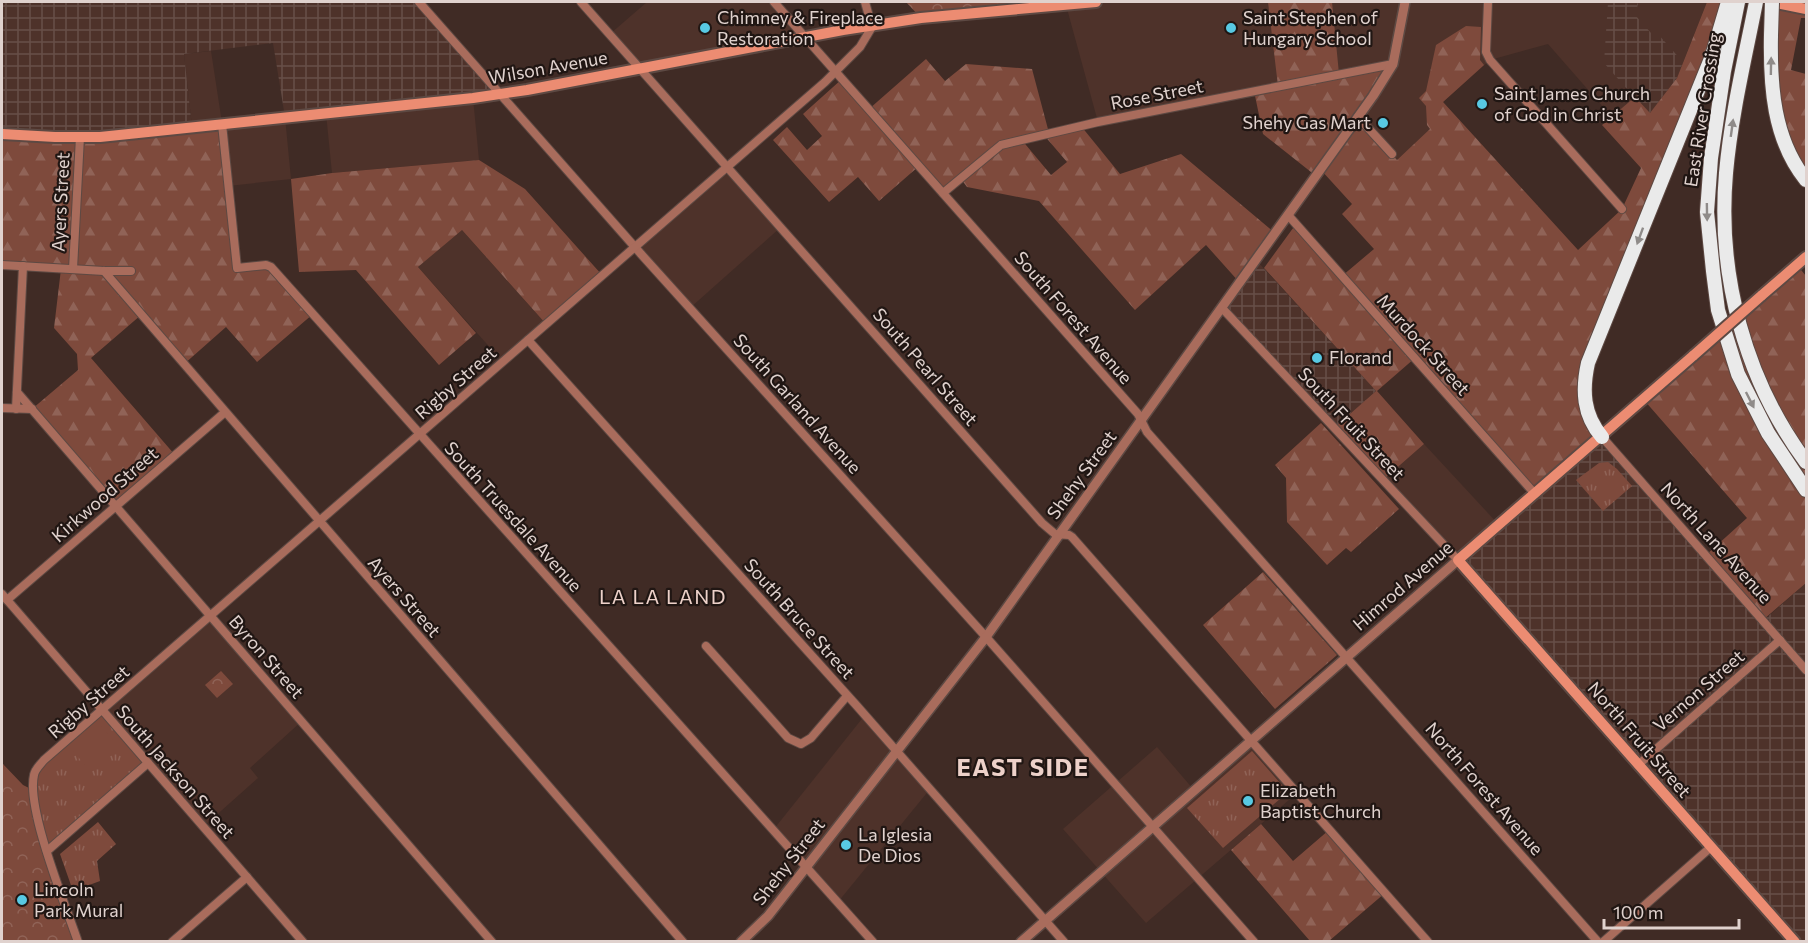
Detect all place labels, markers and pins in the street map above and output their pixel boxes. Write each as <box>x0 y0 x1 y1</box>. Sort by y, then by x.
place label: Chimney & Fireplace Restoration <box>717 6 883 49</box>
place label: Saint Stephen of Hungary School <box>1243 6 1379 49</box>
marker: Chimney & Fireplace Restoration <box>698 21 712 35</box>
marker: Saint Stephen of Hungary School <box>1224 21 1238 35</box>
place label: Saint James Church of God in Christ <box>1494 82 1650 125</box>
marker: Saint James Church of God in Christ <box>1475 97 1489 111</box>
place label: Shehy Gas Mart <box>1242 111 1371 133</box>
marker: Shehy Gas Mart <box>1376 116 1390 130</box>
place label: Florand <box>1329 346 1392 368</box>
marker: Florand <box>1310 351 1324 365</box>
place label: Elizabeth Baptist Church <box>1260 779 1381 822</box>
marker: Elizabeth Baptist Church <box>1241 794 1255 808</box>
place label: La Iglesia De Dios <box>858 823 932 866</box>
marker: La Iglesia De Dios <box>839 838 853 852</box>
place label: Lincoln Park Mural <box>34 878 123 921</box>
marker: Lincoln Park Mural <box>15 893 29 907</box>

